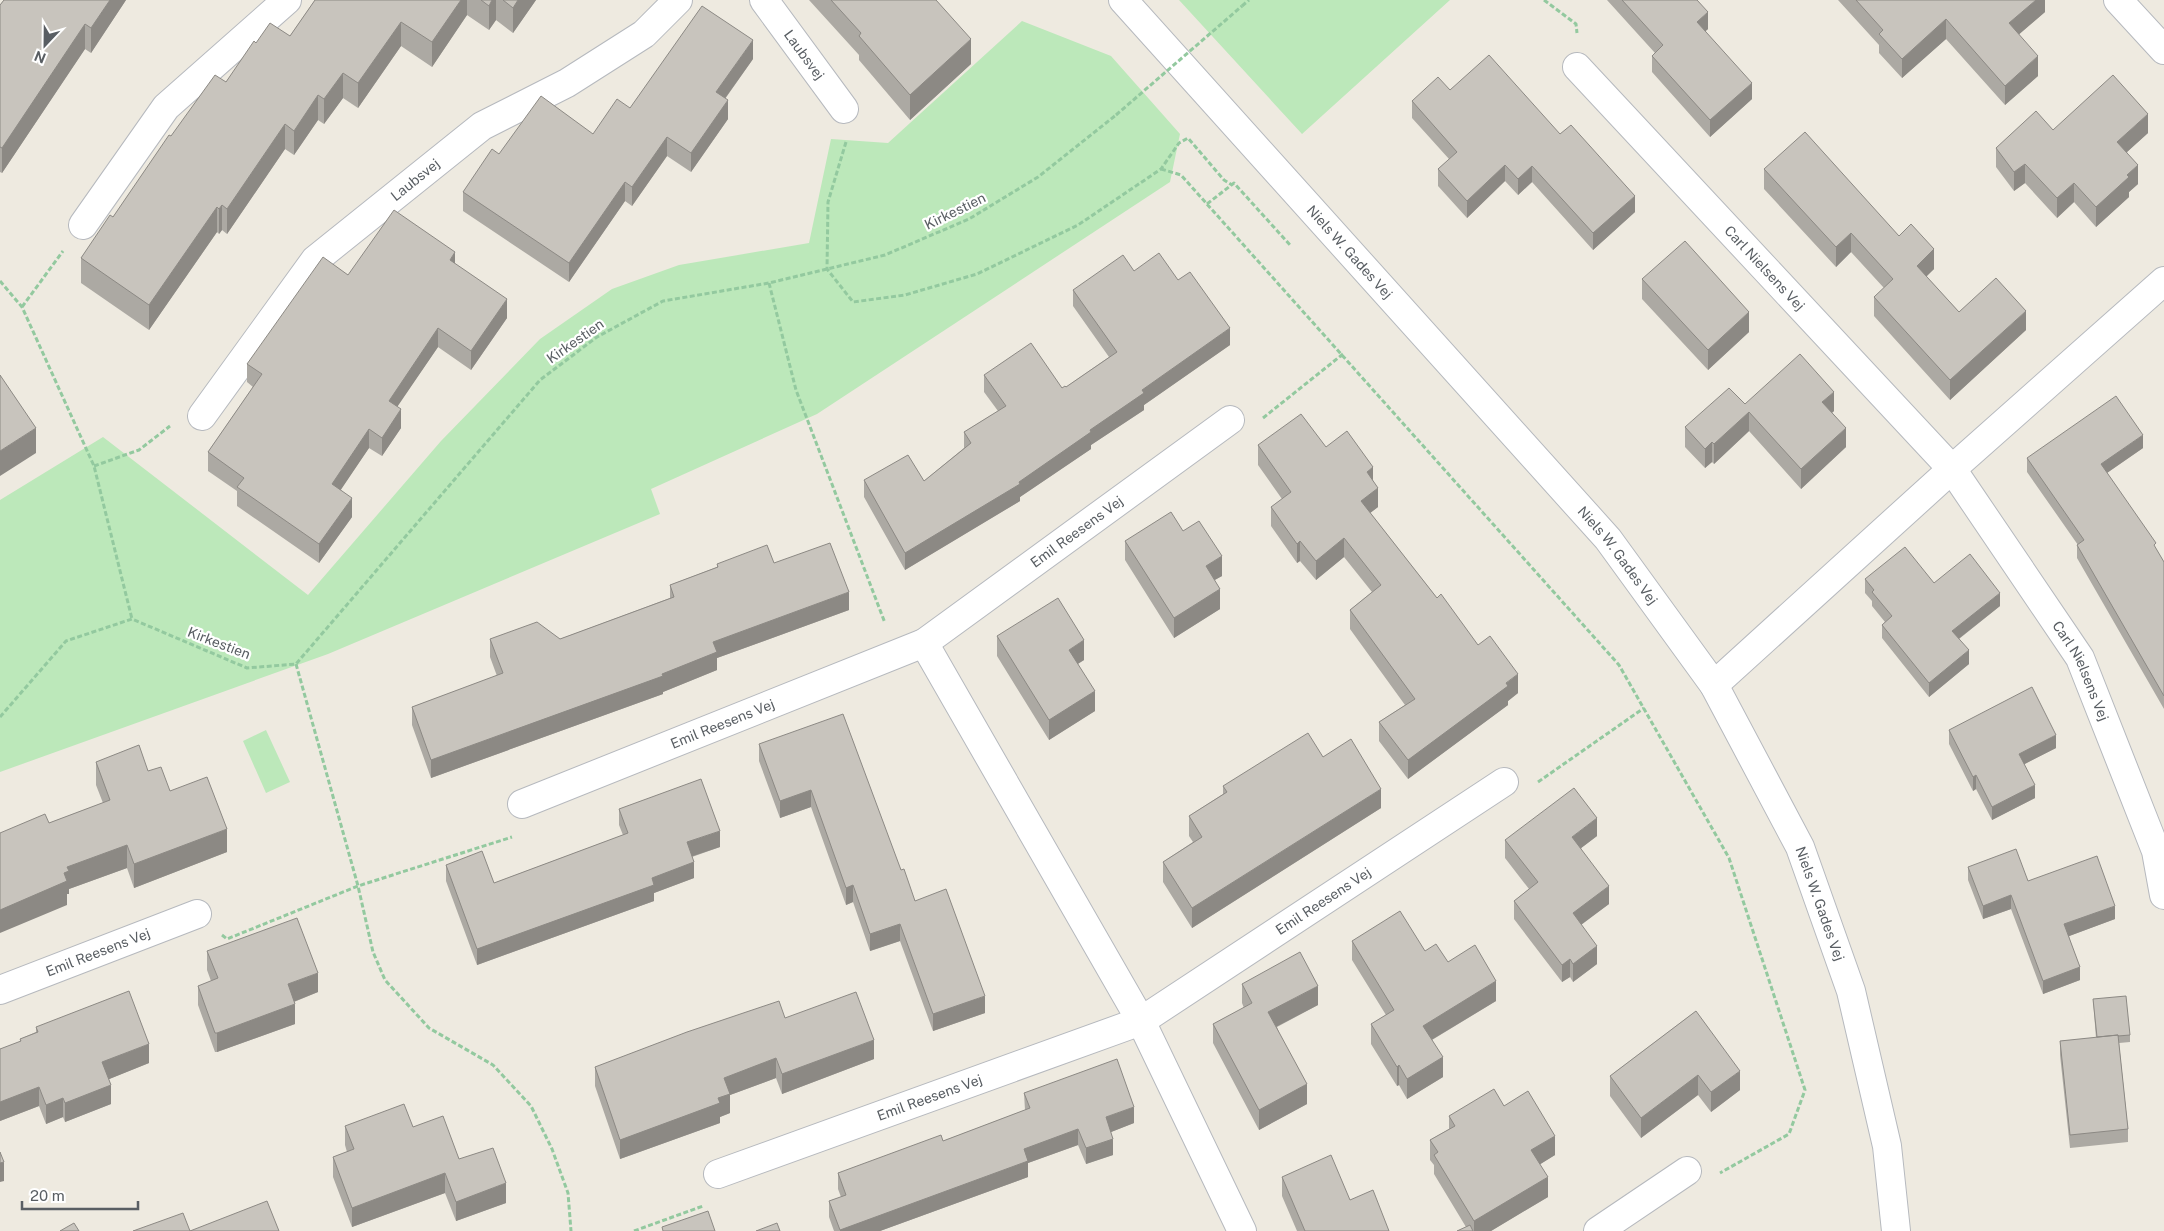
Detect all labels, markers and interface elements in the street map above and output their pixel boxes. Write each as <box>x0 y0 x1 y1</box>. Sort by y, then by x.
north arrow <box>20 20 70 70</box>
street label: Laubsvej <box>781 27 828 83</box>
text: N <box>32 48 48 67</box>
street label: Laubsvej <box>388 155 443 204</box>
street label: Kirkestien <box>922 189 988 233</box>
street label: Niels W. Gades Vej <box>1304 202 1396 302</box>
street label: Carl Nielsens Vej <box>1721 222 1808 314</box>
street label: Kirkestien <box>543 316 607 366</box>
street label: Emil Reesens Vej <box>1027 493 1126 571</box>
street label: Niels W. Gades Vej <box>1575 503 1661 608</box>
street label: Carl Nielsens Vej <box>2049 618 2112 723</box>
street label: Kirkestien <box>185 624 253 662</box>
street label: Emil Reesens Vej <box>668 696 777 752</box>
street label: Niels W. Gades Vej <box>1792 844 1848 963</box>
street label: Emil Reesens Vej <box>1273 864 1374 938</box>
street label: Emil Reesens Vej <box>44 925 152 980</box>
street label: Emil Reesens Vej <box>875 1071 984 1124</box>
scale bar <box>22 1178 139 1210</box>
text: 20 m <box>30 1187 65 1204</box>

